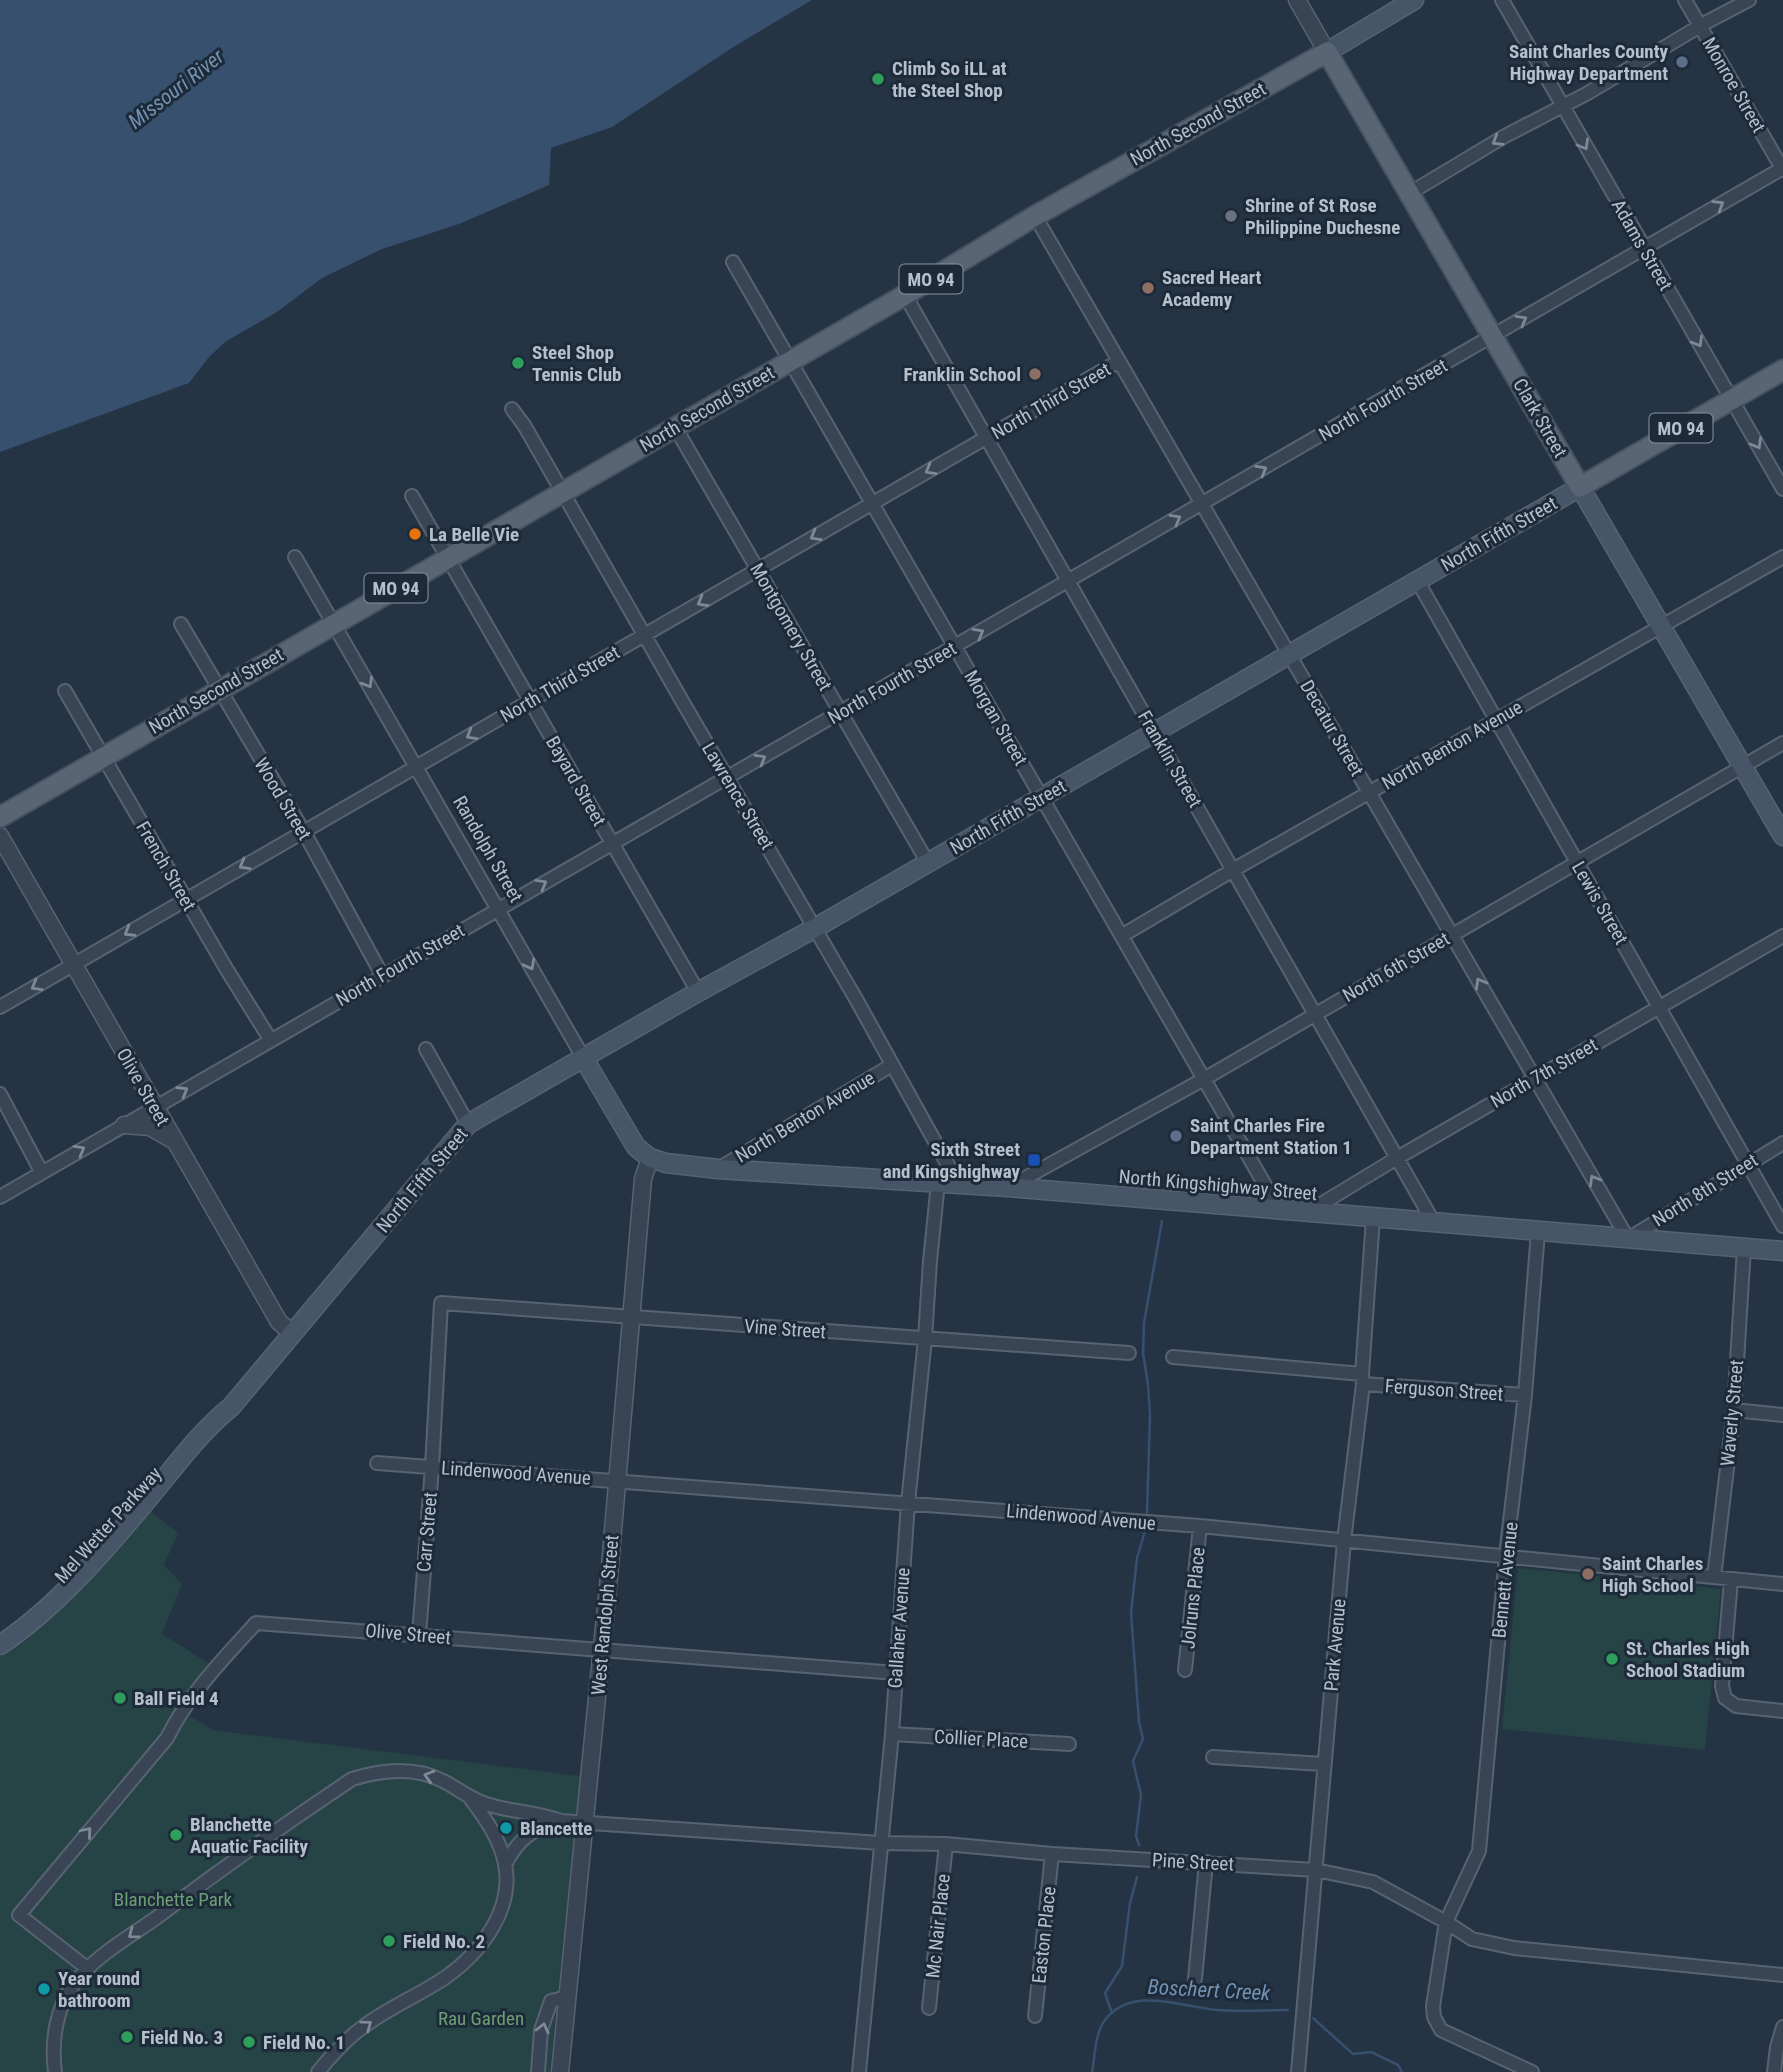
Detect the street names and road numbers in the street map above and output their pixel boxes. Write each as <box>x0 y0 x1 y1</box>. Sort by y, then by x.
street label: Monroe Street <box>1698 33 1770 137</box>
street label: North Second Street <box>1126 77 1270 171</box>
street label: Adams Street <box>1607 195 1677 295</box>
road number: MO 94 <box>900 264 962 293</box>
street label: North Fourth Street <box>1315 354 1451 446</box>
street label: North Third Street <box>987 358 1115 444</box>
street label: North Second Street <box>636 361 778 457</box>
street label: Clark Street <box>1508 374 1572 462</box>
road number: MO 94 <box>1650 414 1712 442</box>
street label: North Fifth Street <box>1437 492 1561 576</box>
street label: Montgomery Street <box>745 559 837 695</box>
road number: MO 94 <box>364 574 428 602</box>
street label: North Fourth Street <box>824 637 960 729</box>
street label: North Third Street <box>496 641 624 727</box>
street label: North Second Street <box>145 643 287 739</box>
street label: Morgan Street <box>960 666 1032 770</box>
street label: Decatur Street <box>1295 676 1369 780</box>
street label: North Benton Avenue <box>1378 695 1526 795</box>
street label: Franklin Street <box>1133 706 1207 812</box>
street label: Bayard Street <box>541 732 611 830</box>
street label: Lawrence Street <box>697 738 779 854</box>
street label: Wood Street <box>250 754 316 844</box>
street label: North Fifth Street <box>946 775 1070 859</box>
street label: Randolph Street <box>448 792 528 906</box>
street label: French Street <box>131 817 201 915</box>
street label: Lewis Street <box>1567 857 1633 949</box>
street label: North Fourth Street <box>332 919 468 1011</box>
street label: North 6th Street <box>1338 927 1454 1007</box>
street label: North 7th Street <box>1486 1033 1602 1113</box>
street label: Olive Street <box>112 1044 174 1130</box>
street label: North Benton Avenue <box>731 1066 879 1168</box>
street label: North Fifth Street <box>371 1123 473 1237</box>
street label: North 8th Street <box>1648 1149 1762 1231</box>
street label: North Kingshighway Street <box>1118 1165 1318 1205</box>
street label: Vine Street <box>743 1315 827 1343</box>
street label: Waverly Street <box>1716 1359 1748 1467</box>
street label: Ferguson Street <box>1384 1374 1504 1406</box>
street label: Lindenwood Avenue <box>440 1456 592 1490</box>
street label: Mel Wetter Parkway <box>50 1462 166 1588</box>
street label: Carr Street <box>412 1491 442 1573</box>
street label: Lindenwood Avenue <box>1005 1499 1157 1535</box>
street label: Bennett Avenue <box>1487 1521 1523 1639</box>
street label: West Randolph Street <box>587 1534 623 1696</box>
street label: Jolruns Place <box>1176 1546 1210 1650</box>
street label: Gallaher Avenue <box>883 1567 915 1689</box>
street label: Park Avenue <box>1319 1598 1351 1692</box>
street label: Olive Street <box>364 1619 452 1649</box>
street label: Collier Place <box>933 1725 1029 1753</box>
street label: Pine Street <box>1152 1848 1234 1876</box>
street label: Mc Nair Place <box>921 1873 955 1979</box>
street label: Easton Place <box>1027 1885 1061 1985</box>

